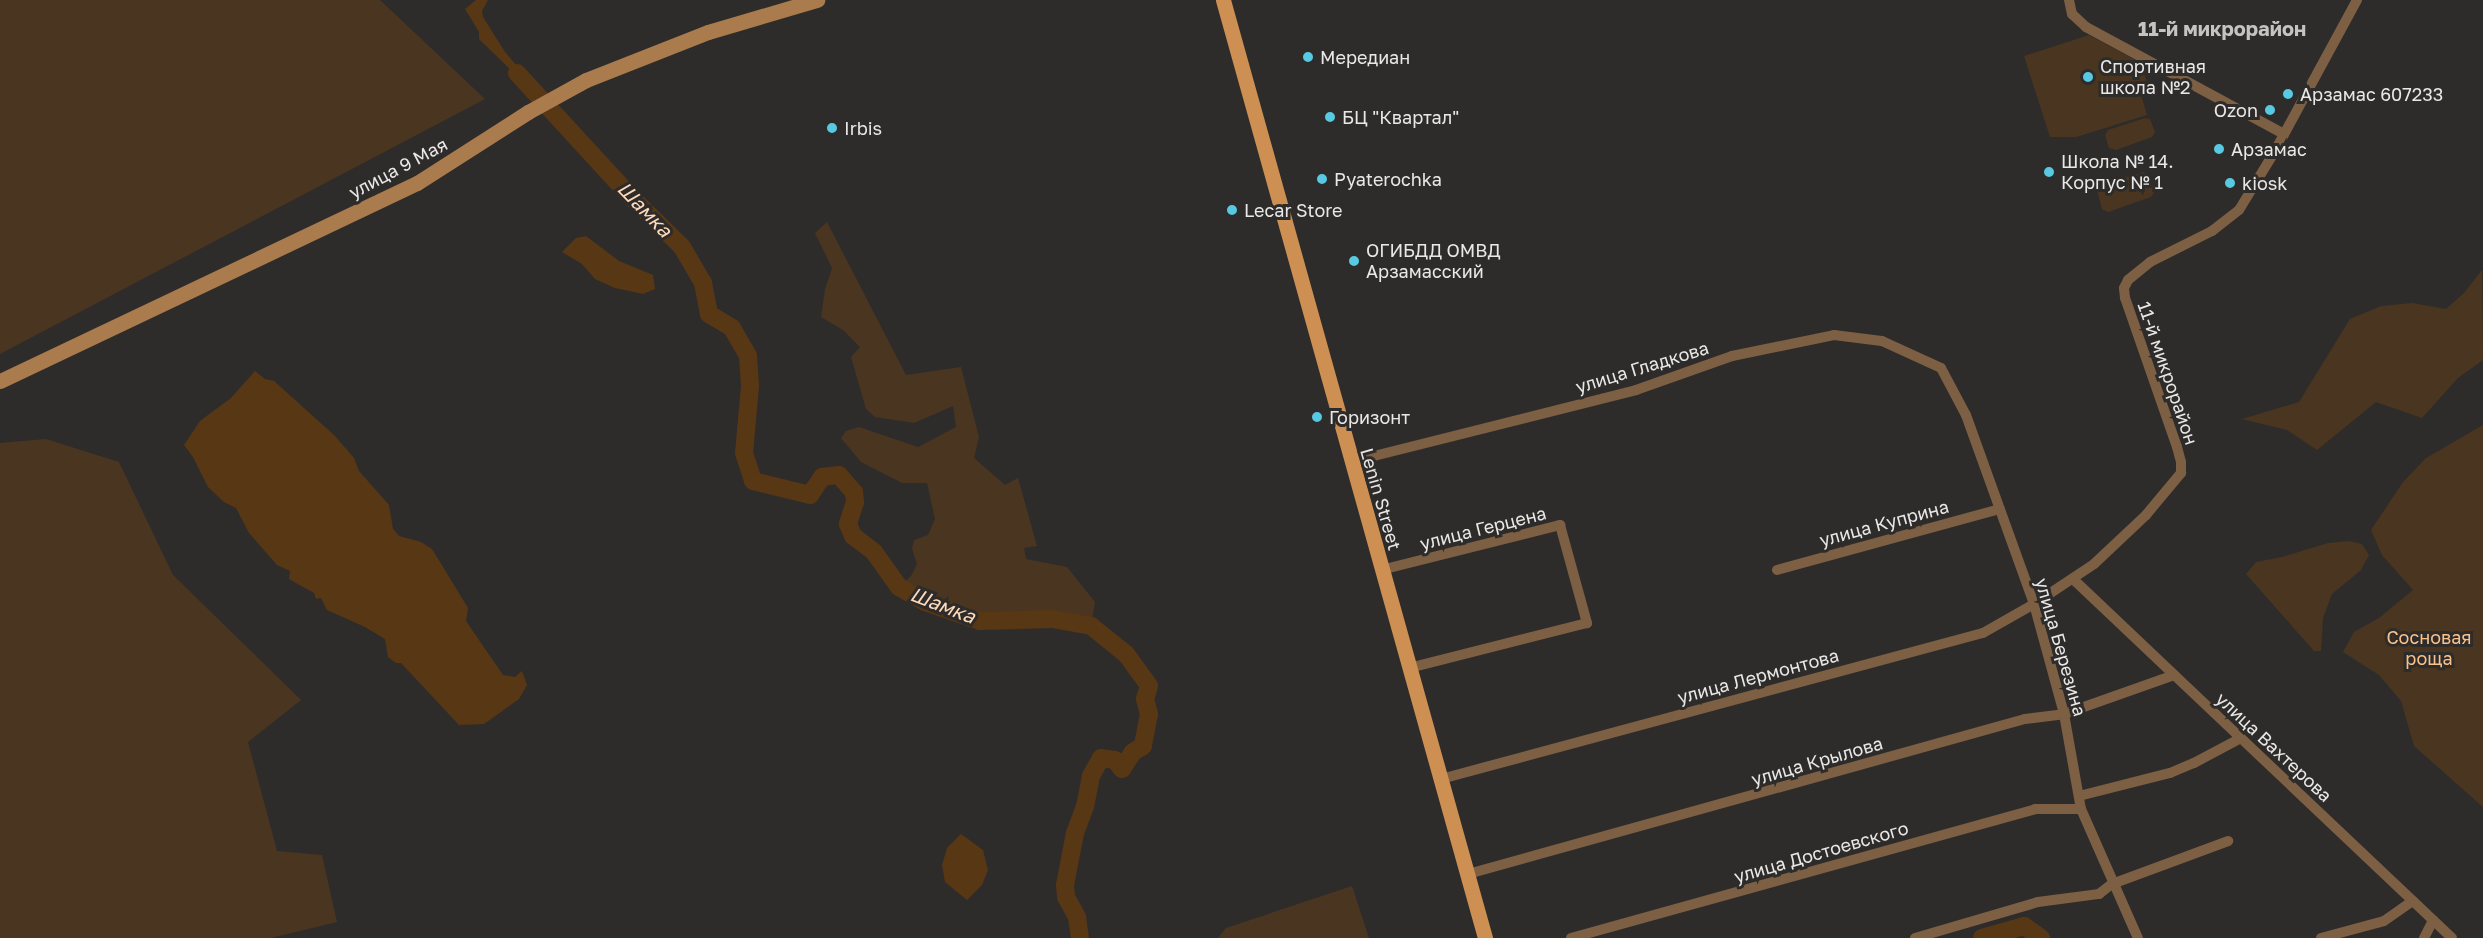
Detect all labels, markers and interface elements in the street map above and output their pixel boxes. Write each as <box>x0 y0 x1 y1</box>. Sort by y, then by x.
district label: 11-й микрорайон <box>2138 16 2306 40</box>
place label: Мередиан <box>1320 46 1410 68</box>
marker: Мередиан <box>1301 50 1315 64</box>
place label: Спортивная школа №2 <box>2100 56 2206 98</box>
marker: Спортивная школа №2 <box>2081 70 2095 84</box>
place label: Арзамас 607233 <box>2300 83 2443 105</box>
marker: Арзамас 607233 <box>2281 87 2295 101</box>
place label: Ozon <box>2214 99 2258 121</box>
marker: Ozon <box>2263 103 2277 117</box>
place label: БЦ "Квартал" <box>1342 106 1459 128</box>
marker: БЦ "Квартал" <box>1323 110 1337 124</box>
place label: Irbis <box>844 117 882 139</box>
marker: Irbis <box>825 121 839 135</box>
street label: улица 9 Мая <box>345 133 451 203</box>
place label: Арзамас <box>2231 138 2307 160</box>
marker: Арзамас <box>2212 142 2226 156</box>
place label: Школа № 14. Корпус № 1 <box>2061 151 2174 194</box>
marker: Школа № 14. Корпус № 1 <box>2042 165 2056 179</box>
place label: Pyaterochka <box>1334 168 1442 190</box>
marker: Pyaterochka <box>1315 172 1329 186</box>
place label: kiosk <box>2242 172 2288 194</box>
water label: Шамка <box>613 176 677 242</box>
marker: kiosk <box>2223 176 2237 190</box>
place label: Lecar Store <box>1244 199 1342 221</box>
marker: Lecar Store <box>1225 203 1239 217</box>
place label: ОГИБДД ОМВД Арзамасский <box>1366 240 1501 282</box>
marker: ОГИБДД ОМВД Арзамасский <box>1347 254 1361 268</box>
street label: 11-й микрорайон <box>2133 299 2203 447</box>
street label: улица Гладкова <box>1573 336 1711 398</box>
place label: Горизонт <box>1329 406 1410 428</box>
marker: Горизонт <box>1310 410 1324 424</box>
street label: Lenin Street <box>1356 445 1406 553</box>
street label: улица Куприна <box>1817 495 1951 551</box>
street label: улица Герцена <box>1418 502 1548 554</box>
street label: улица Березина <box>2031 575 2091 719</box>
water label: Шамка <box>907 582 979 628</box>
park label: Сосновая роща <box>2386 627 2472 670</box>
street label: улица Лермонтова <box>1675 644 1841 708</box>
street label: улица Вахтерова <box>2212 688 2336 806</box>
street label: улица Крылова <box>1749 732 1885 790</box>
street label: улица Достоевского <box>1731 817 1911 887</box>

